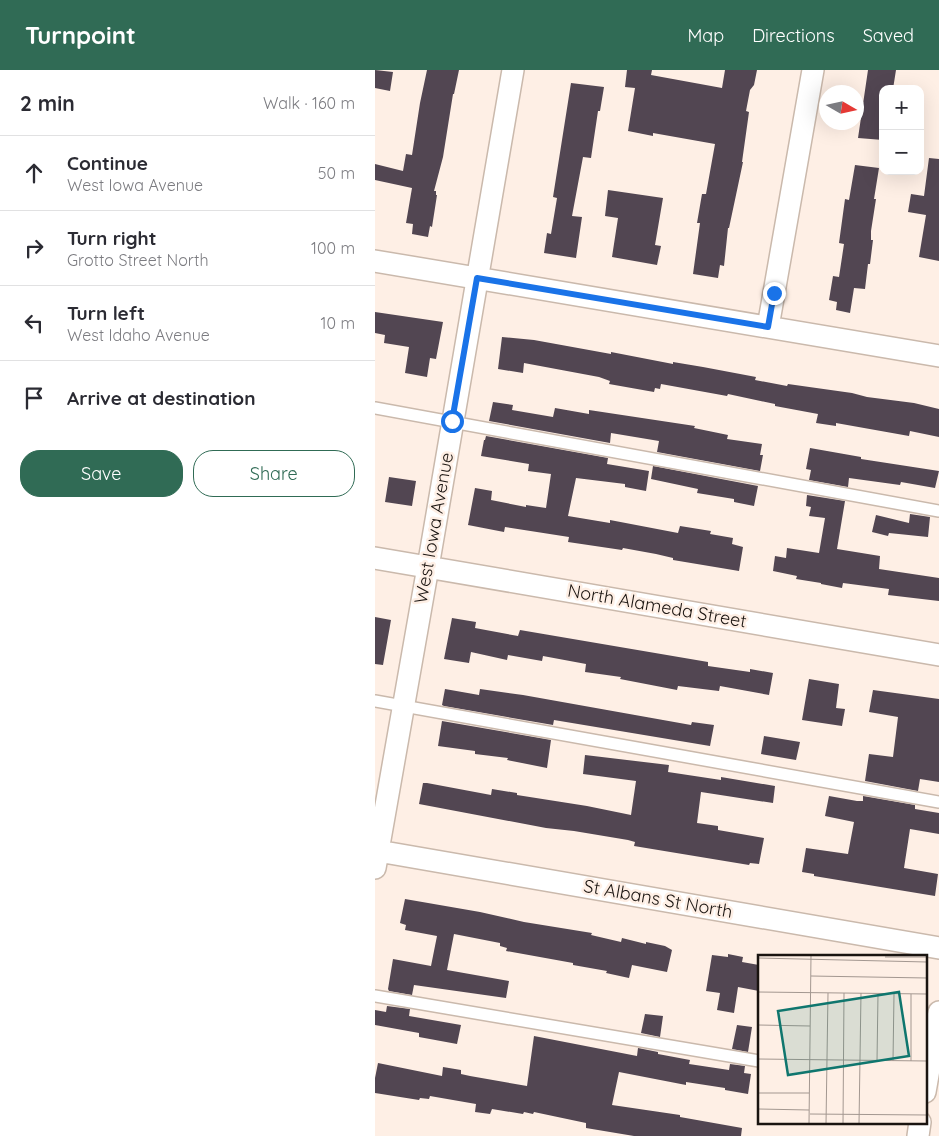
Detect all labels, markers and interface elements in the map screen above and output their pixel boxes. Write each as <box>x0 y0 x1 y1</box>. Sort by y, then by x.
text: Turnpoint <box>25 20 136 50</box>
text: Map <box>687 24 724 47</box>
text: Directions <box>752 24 835 47</box>
text: Saved <box>863 24 914 47</box>
north arrow <box>819 85 864 130</box>
map controls <box>879 85 924 175</box>
button: + <box>879 85 924 130</box>
text: 2 min <box>20 90 75 116</box>
text: Walk · 160 m <box>263 93 355 113</box>
button: − <box>879 130 924 175</box>
text: Continue <box>67 151 148 175</box>
icon: ahead <box>20 159 48 187</box>
text: 50 m <box>318 163 355 183</box>
text: West Iowa Avenue <box>67 175 203 195</box>
text: Turn right <box>67 226 156 250</box>
icon: right <box>20 234 48 262</box>
text: 100 m <box>311 238 355 258</box>
text: Grotto Street North <box>67 250 208 270</box>
route end <box>763 282 786 305</box>
text: Turn left <box>67 301 145 325</box>
icon: left <box>20 309 48 337</box>
text: 10 m <box>321 313 355 333</box>
text: West Idaho Avenue <box>67 325 210 345</box>
icon: arrive <box>20 384 48 412</box>
text: Arrive at destination <box>67 386 256 410</box>
route start <box>441 410 464 433</box>
button: Save <box>20 450 183 497</box>
button: Share <box>193 450 355 497</box>
street label: West Iowa Avenue <box>409 451 458 605</box>
street label: North Alameda Street <box>566 578 748 633</box>
street label: St Albans St North <box>582 874 734 923</box>
inset map <box>758 955 927 1124</box>

